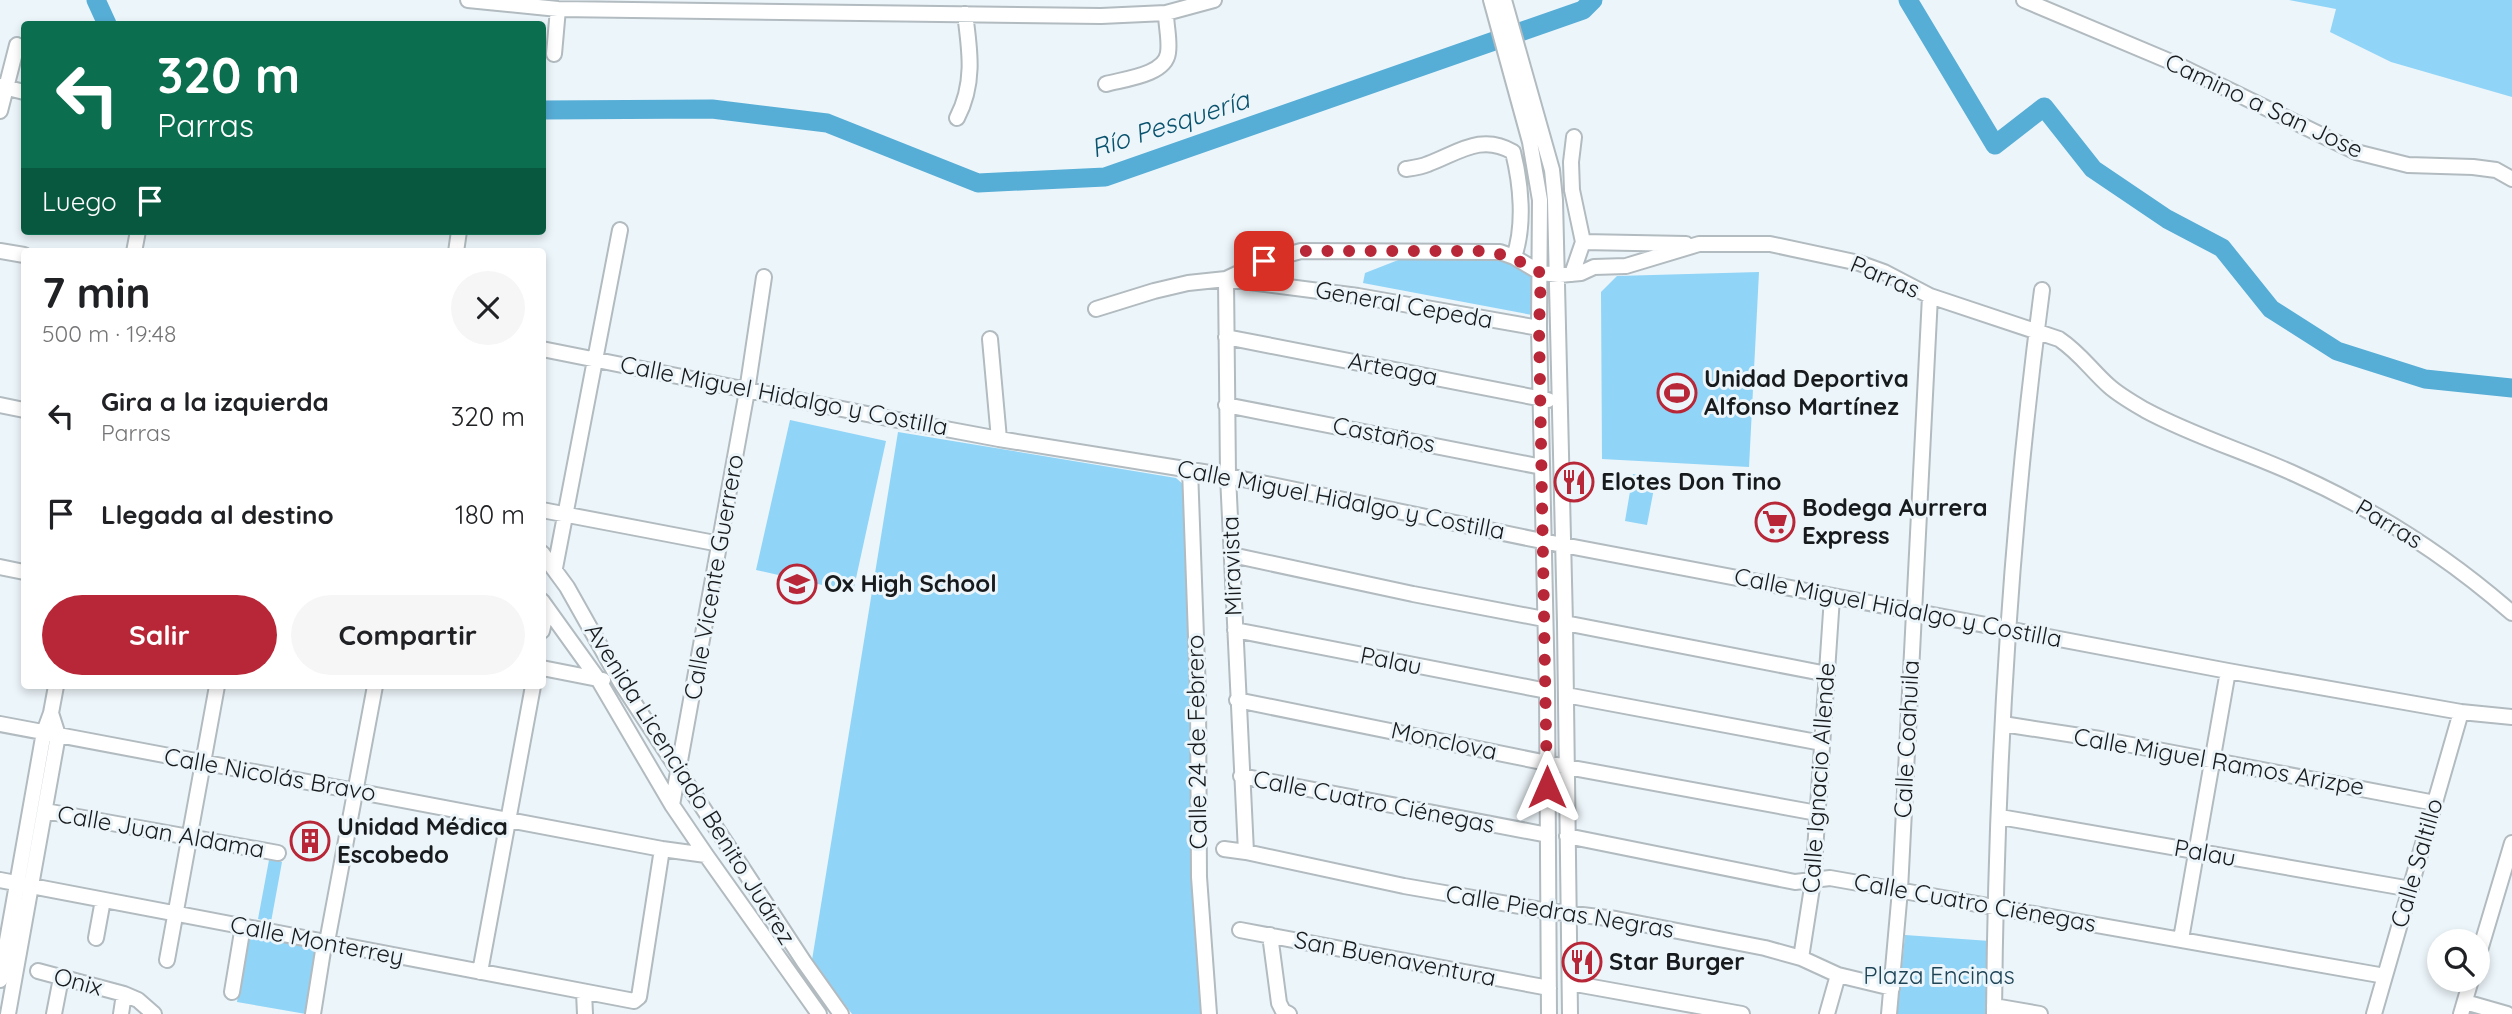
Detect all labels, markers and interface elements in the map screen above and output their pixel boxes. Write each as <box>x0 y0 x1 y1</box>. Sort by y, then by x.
text: 320 m <box>157 44 300 105</box>
street label: Camino a San Jose <box>2161 46 2368 164</box>
icon: left <box>42 49 133 140</box>
water label: Río Pesquería <box>1087 82 1254 165</box>
text: Parras <box>157 105 254 145</box>
icon: arrive <box>131 182 169 220</box>
text: Luego <box>42 185 117 218</box>
pin <box>1234 231 1294 291</box>
icon: arrive <box>1245 242 1283 280</box>
street label: Parras <box>1846 248 1925 304</box>
text: 7 min <box>42 266 151 319</box>
button: close <box>451 271 525 345</box>
street label: General Cepeda <box>1313 274 1495 334</box>
text: 500 m · 19:48 <box>42 319 176 348</box>
street label: Arteaga <box>1346 345 1440 391</box>
street label: Calle Miguel Hidalgo y Costilla <box>618 349 950 442</box>
place label: Unidad Deportiva Alfonso Martínez <box>1704 363 1909 421</box>
sports icon: Unidad Deportiva Alfonso Martínez <box>1656 372 1698 414</box>
text: Gira a la izquierda <box>101 385 329 418</box>
icon: left <box>42 397 80 435</box>
text: 320 m <box>451 400 525 433</box>
street label: Castaños <box>1330 409 1438 459</box>
text: Parras <box>101 418 171 447</box>
street label: Calle Vicente Guerrero <box>677 452 749 702</box>
street label: Calle Miguel Hidalgo y Costilla <box>1175 453 1507 546</box>
restaurant icon: Elotes Don Tino <box>1553 461 1595 503</box>
place label: Elotes Don Tino <box>1601 466 1781 496</box>
place label: Bodega Aurrera Express <box>1802 492 1988 550</box>
street label: Parras <box>2351 492 2428 555</box>
icon: arrive <box>42 495 80 533</box>
text: Llegada al destino <box>101 498 334 531</box>
text: 180 m <box>455 498 525 531</box>
supermarket icon: Bodega Aurrera Express <box>1754 501 1796 543</box>
street label: Miravista <box>1214 516 1248 617</box>
street label: Calle Miguel Hidalgo y Costilla <box>1732 561 2064 654</box>
school or university icon: Ox High School <box>776 563 818 605</box>
place label: Ox High School <box>824 568 997 598</box>
button: Salir <box>42 595 277 675</box>
button: Compartir <box>291 595 525 675</box>
street label: Avenida Licenciado Benito Juárez <box>579 617 803 950</box>
street label: Calle 24 de Febrero <box>1179 634 1213 850</box>
street label: Palau <box>1358 639 1425 681</box>
street label: Calle Coahuila <box>1887 659 1925 819</box>
street label: Calle Ignacio Allende <box>1795 662 1841 894</box>
street label: Monclova <box>1389 714 1500 766</box>
street label: Calle Miguel Ramos Arizpe <box>2072 721 2367 801</box>
street label: Calle Nicolás Bravo <box>162 741 378 807</box>
position arrow <box>1510 750 1584 824</box>
street label: Calle Cuatro Ciénegas <box>1251 763 1497 839</box>
street label: Calle Saltillo <box>2383 795 2449 931</box>
street label: Calle Juan Aldama <box>55 798 267 864</box>
place label: Unidad Médica Escobedo <box>337 811 508 869</box>
building icon: Unidad Médica Escobedo <box>289 820 331 862</box>
street label: Palau <box>2172 832 2238 872</box>
street label: Calle Cuatro Ciénegas <box>1852 866 2099 938</box>
street label: Calle Piedras Negras <box>1444 878 1676 944</box>
street label: Calle Monterrey <box>228 909 406 972</box>
street label: San Buenaventura <box>1292 924 1499 992</box>
map controls <box>2427 929 2490 992</box>
button: search <box>2427 929 2490 992</box>
restaurant icon: Star Burger <box>1561 941 1603 983</box>
place label: Star Burger <box>1609 946 1745 976</box>
street label: Onix <box>51 960 106 1002</box>
park label: Plaza Encinas <box>1863 960 2015 990</box>

